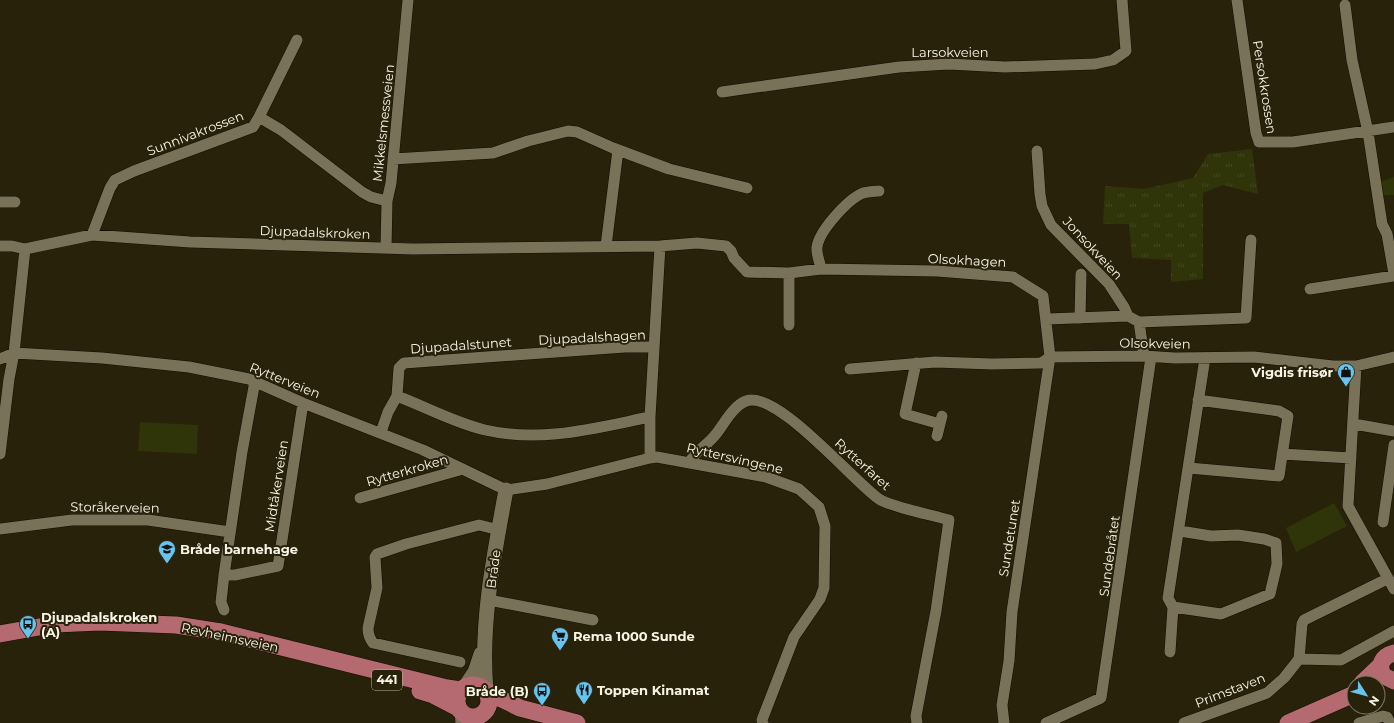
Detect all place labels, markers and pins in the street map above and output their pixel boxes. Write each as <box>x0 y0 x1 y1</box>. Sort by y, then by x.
shop icon: Vigdis frisør <box>1336 362 1356 387</box>
place label: Vigdis frisør <box>1250 364 1333 380</box>
school or university icon: Bråde barnehage <box>157 539 177 564</box>
place label: Bråde barnehage <box>180 541 298 557</box>
place label: Djupadalskroken (A) <box>41 609 157 640</box>
bus stop icon: Djupadalskroken (A) <box>18 614 38 639</box>
supermarket icon: Rema 1000 Sunde <box>550 626 570 651</box>
place label: Rema 1000 Sunde <box>573 628 695 644</box>
restaurant icon: Toppen Kinamat <box>574 680 594 705</box>
bus stop icon: Bråde (B) <box>532 681 552 706</box>
place label: Toppen Kinamat <box>597 682 710 698</box>
place label: Bråde (B) <box>466 683 529 699</box>

